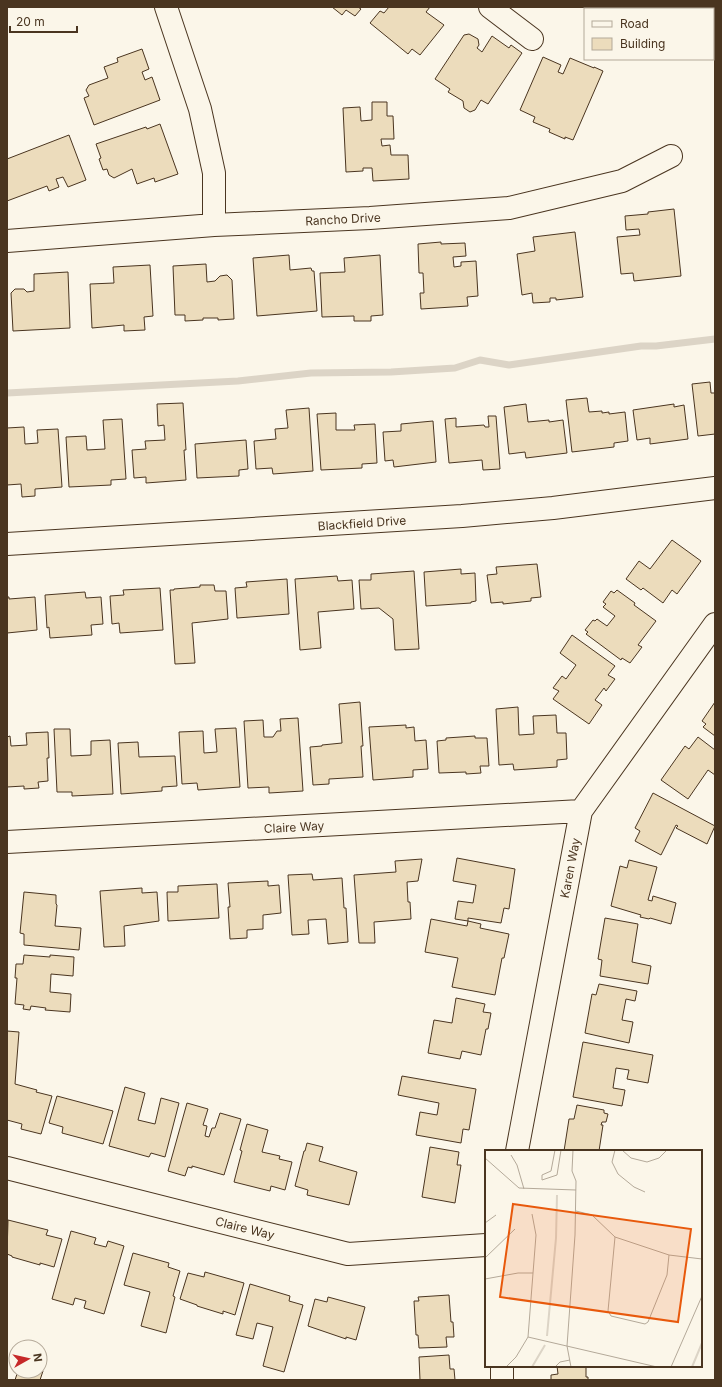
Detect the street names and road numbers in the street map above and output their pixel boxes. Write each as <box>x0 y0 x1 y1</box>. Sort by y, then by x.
street label: Rancho Drive <box>305 210 381 228</box>
street label: Blackfield Drive <box>317 512 407 534</box>
street label: Claire Way <box>263 818 325 836</box>
street label: Karen Way <box>557 836 583 899</box>
street label: Claire Way <box>214 1213 276 1243</box>

